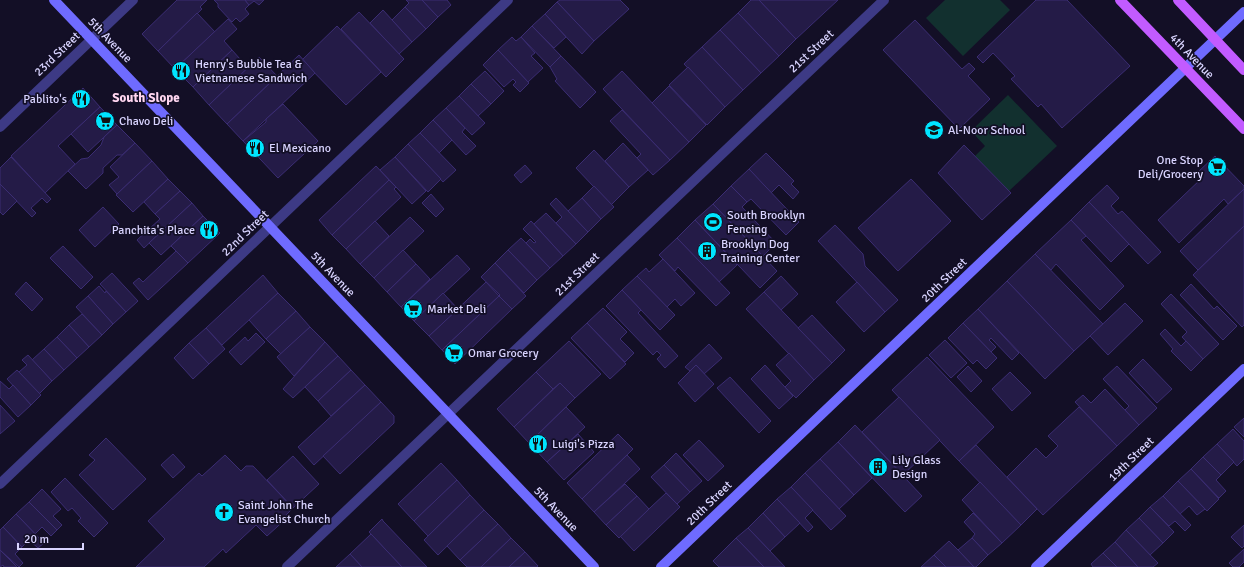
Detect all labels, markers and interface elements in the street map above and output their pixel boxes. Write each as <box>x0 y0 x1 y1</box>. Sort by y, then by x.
street label: 5th Avenue <box>84 14 135 66</box>
street label: 21st Street <box>786 27 837 76</box>
street label: 23rd Street <box>31 29 83 80</box>
street label: 4th Avenue <box>1166 30 1217 82</box>
place label: Henry's Bubble Tea & Vietnamese Sandwich <box>195 57 307 86</box>
restaurant icon: Henry's Bubble Tea & Vietnamese Sandwich <box>170 60 192 82</box>
restaurant icon: Pablito's <box>70 88 92 110</box>
district label: South Slope <box>112 90 180 106</box>
place label: Pablito's <box>23 92 67 107</box>
supermarket icon: Chavo Deli <box>94 110 116 132</box>
place label: Chavo Deli <box>119 114 173 129</box>
school or university icon: Al-Noor School <box>923 119 945 141</box>
place label: Al-Noor School <box>948 123 1026 138</box>
restaurant icon: El Mexicano <box>244 137 266 159</box>
place label: El Mexicano <box>269 141 331 156</box>
place label: One Stop Deli/Grocery <box>1138 153 1203 182</box>
supermarket icon: One Stop Deli/Grocery <box>1206 156 1228 178</box>
street label: 22nd Street <box>219 207 272 260</box>
place label: South Brooklyn Fencing <box>727 208 805 237</box>
sports icon: South Brooklyn Fencing <box>702 211 724 233</box>
restaurant icon: Panchita's Place <box>198 219 220 241</box>
place label: Panchita's Place <box>112 223 195 238</box>
place label: Brooklyn Dog Training Center <box>721 237 800 266</box>
building icon: Brooklyn Dog Training Center <box>696 240 718 262</box>
street label: 5th Avenue <box>307 248 358 300</box>
street label: 21st Street <box>552 249 603 299</box>
street label: 20th Street <box>918 255 970 306</box>
supermarket icon: Market Deli <box>402 298 424 320</box>
place label: Market Deli <box>427 302 486 317</box>
supermarket icon: Omar Grocery <box>443 342 465 364</box>
place label: Omar Grocery <box>468 346 539 361</box>
restaurant icon: Luigi's Pizza <box>527 433 549 455</box>
street label: 19th Street <box>1105 434 1157 485</box>
place label: Luigi's Pizza <box>552 437 615 452</box>
place label: Lily Glass Design <box>892 453 941 482</box>
building icon: Lily Glass Design <box>867 456 889 478</box>
street label: 20th Street <box>683 478 735 529</box>
street label: 5th Avenue <box>530 483 581 535</box>
place label: Saint John The Evangelist Church <box>238 498 331 527</box>
church icon: Saint John The Evangelist Church <box>213 501 235 523</box>
scale bar <box>18 525 83 551</box>
text: 20 m <box>24 532 49 547</box>

